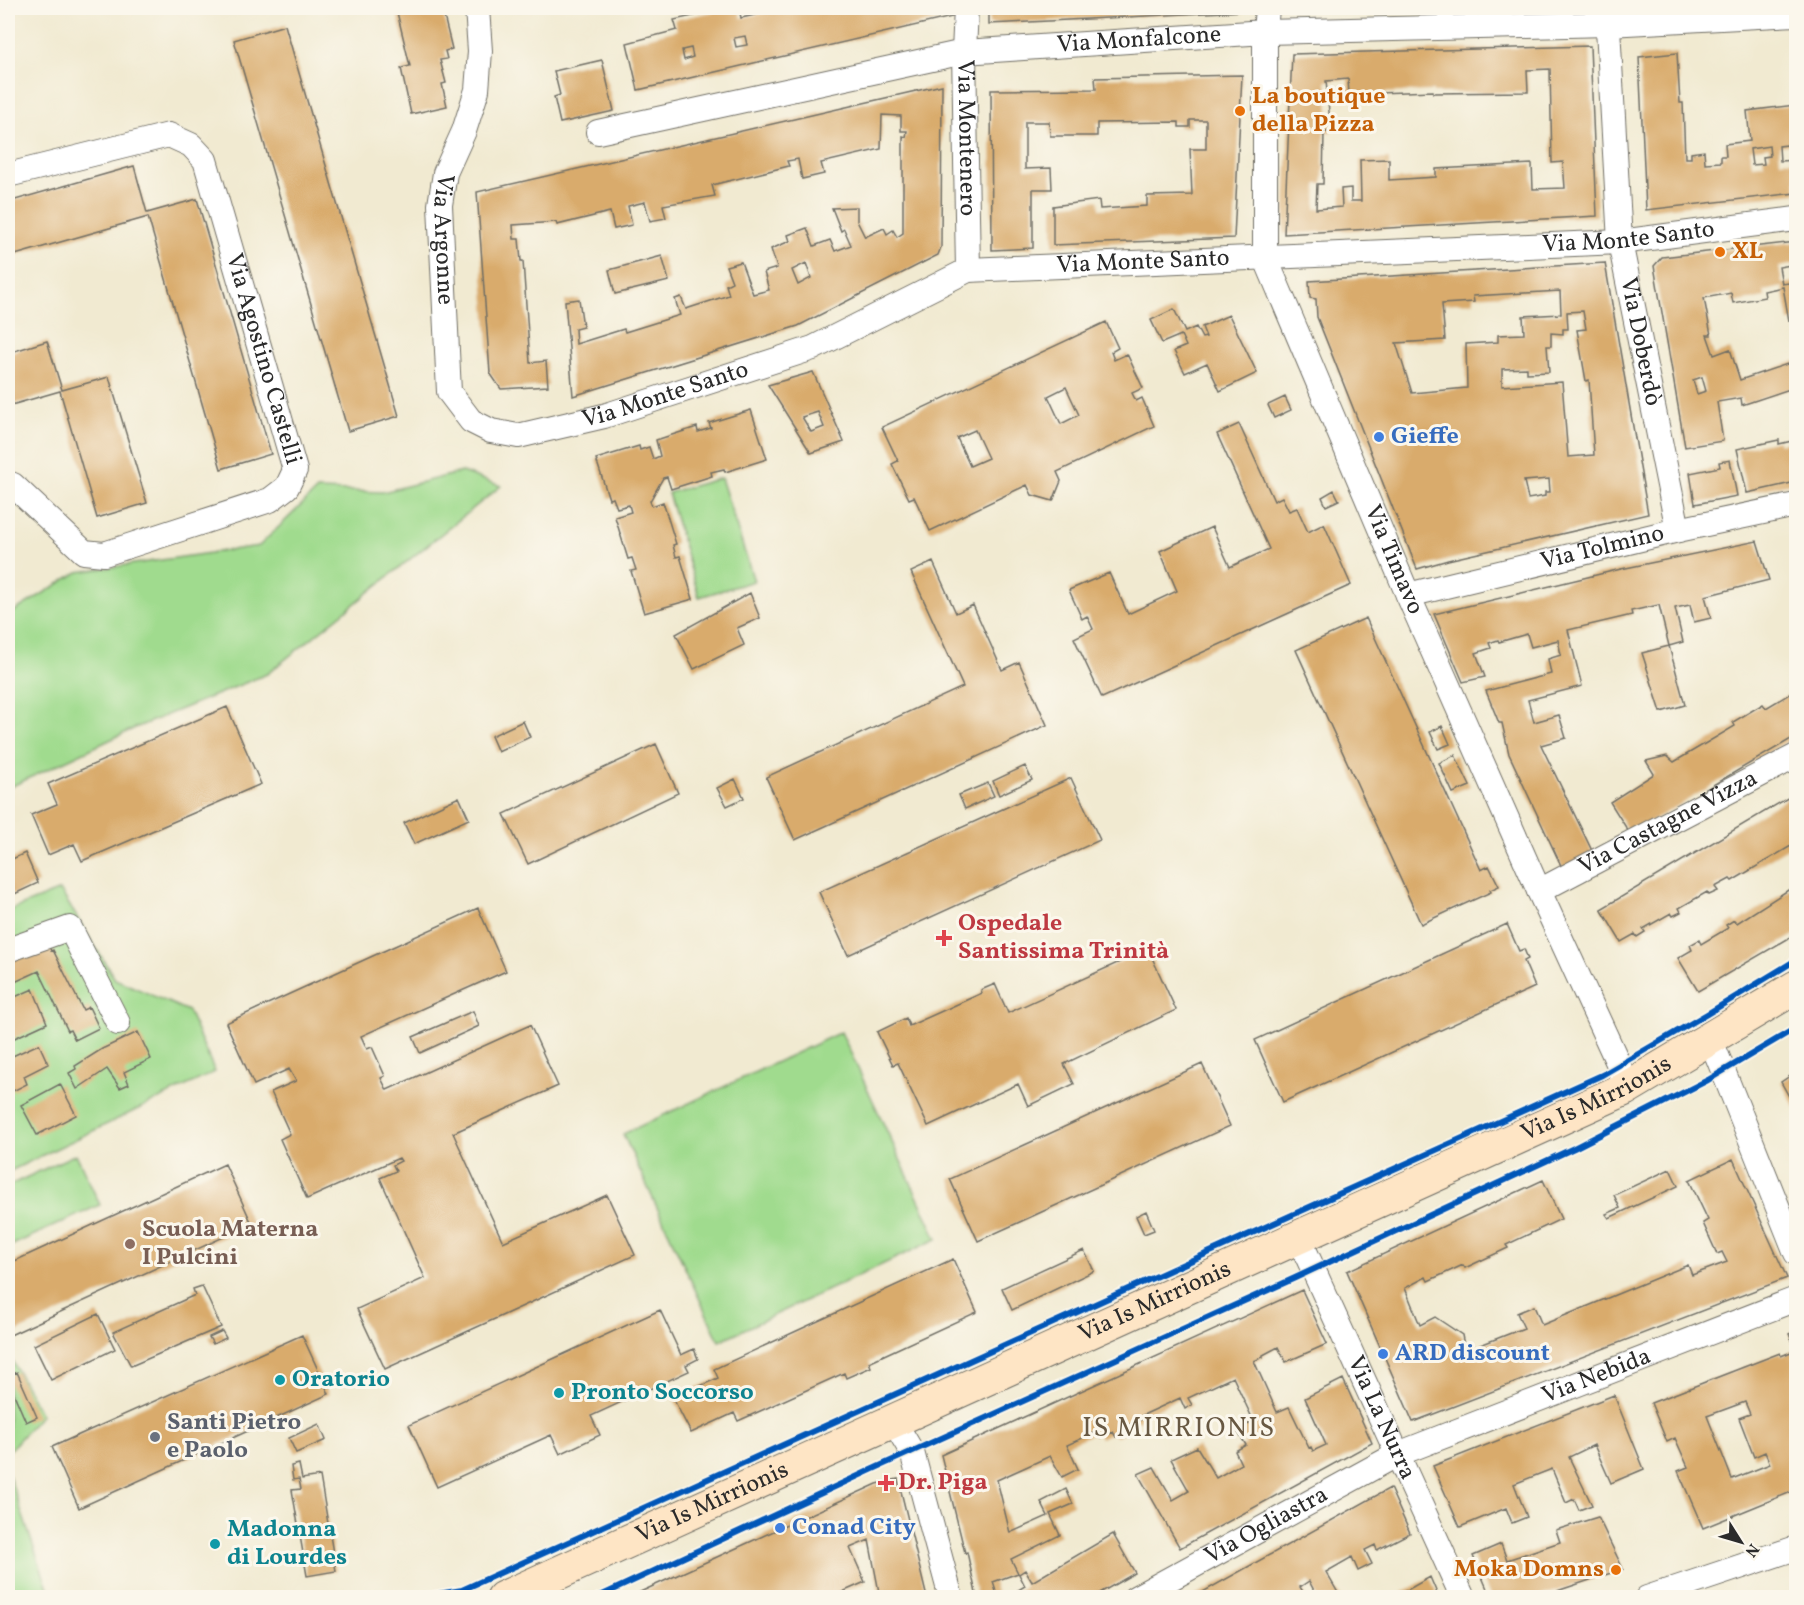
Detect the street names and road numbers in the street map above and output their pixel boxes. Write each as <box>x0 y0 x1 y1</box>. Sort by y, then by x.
street label: Via Monfalcone <box>1056 18 1222 63</box>
street label: Via Montenero <box>947 59 984 216</box>
street label: Via Argonne <box>423 171 462 306</box>
street label: Via Monte Santo <box>1541 213 1717 262</box>
street label: Via Monte Santo <box>1056 242 1230 283</box>
street label: Via Agostino Castelli <box>216 250 310 469</box>
street label: Via Doberdò <box>1611 274 1670 409</box>
street label: Via Monte Santo <box>579 353 753 438</box>
street label: Via Timavo <box>1355 500 1432 620</box>
street label: Via Tolmino <box>1537 517 1668 579</box>
street label: Via Castagne Vizza <box>1573 762 1764 884</box>
street label: Via Is Mirrionis <box>1516 1048 1679 1151</box>
street label: Via Is Mirrionis <box>1073 1253 1237 1352</box>
street label: Via Nebida <box>1537 1340 1656 1413</box>
street label: Via La Nurra <box>1338 1350 1424 1486</box>
street label: Via Is Mirrionis <box>631 1454 794 1552</box>
street label: Via Ogliastra <box>1199 1478 1334 1574</box>

